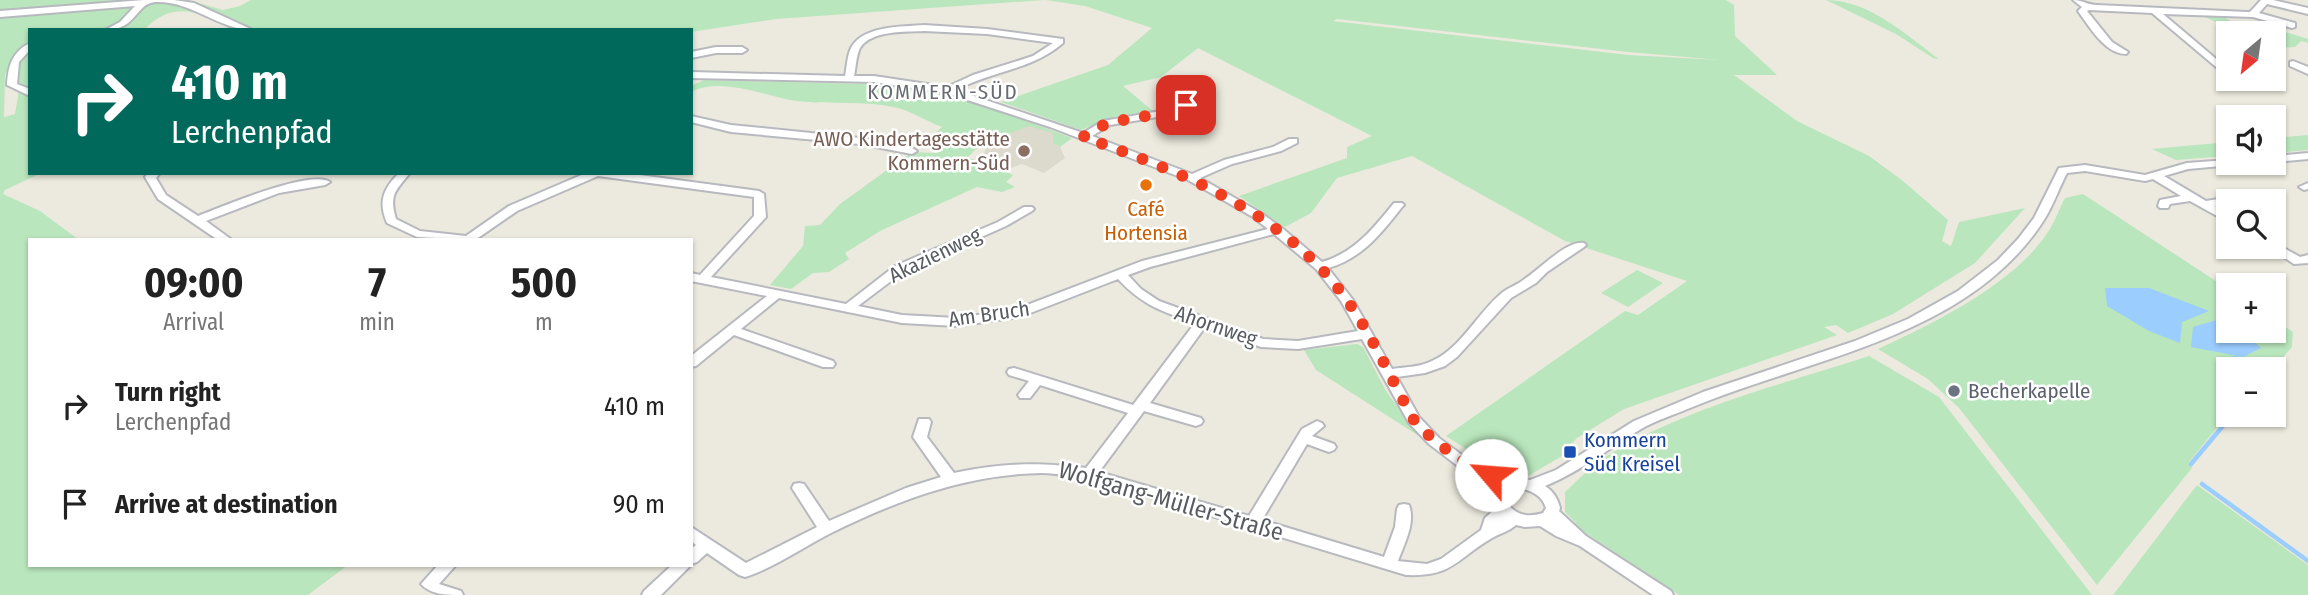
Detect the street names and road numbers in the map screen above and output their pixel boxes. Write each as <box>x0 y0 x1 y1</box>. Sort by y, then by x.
street label: Akazienweg <box>884 221 986 289</box>
street label: Am Bruch <box>947 295 1031 333</box>
street label: Ahornweg <box>1171 300 1261 352</box>
street label: Wolfgang-Müller-Straße <box>1055 455 1287 547</box>

